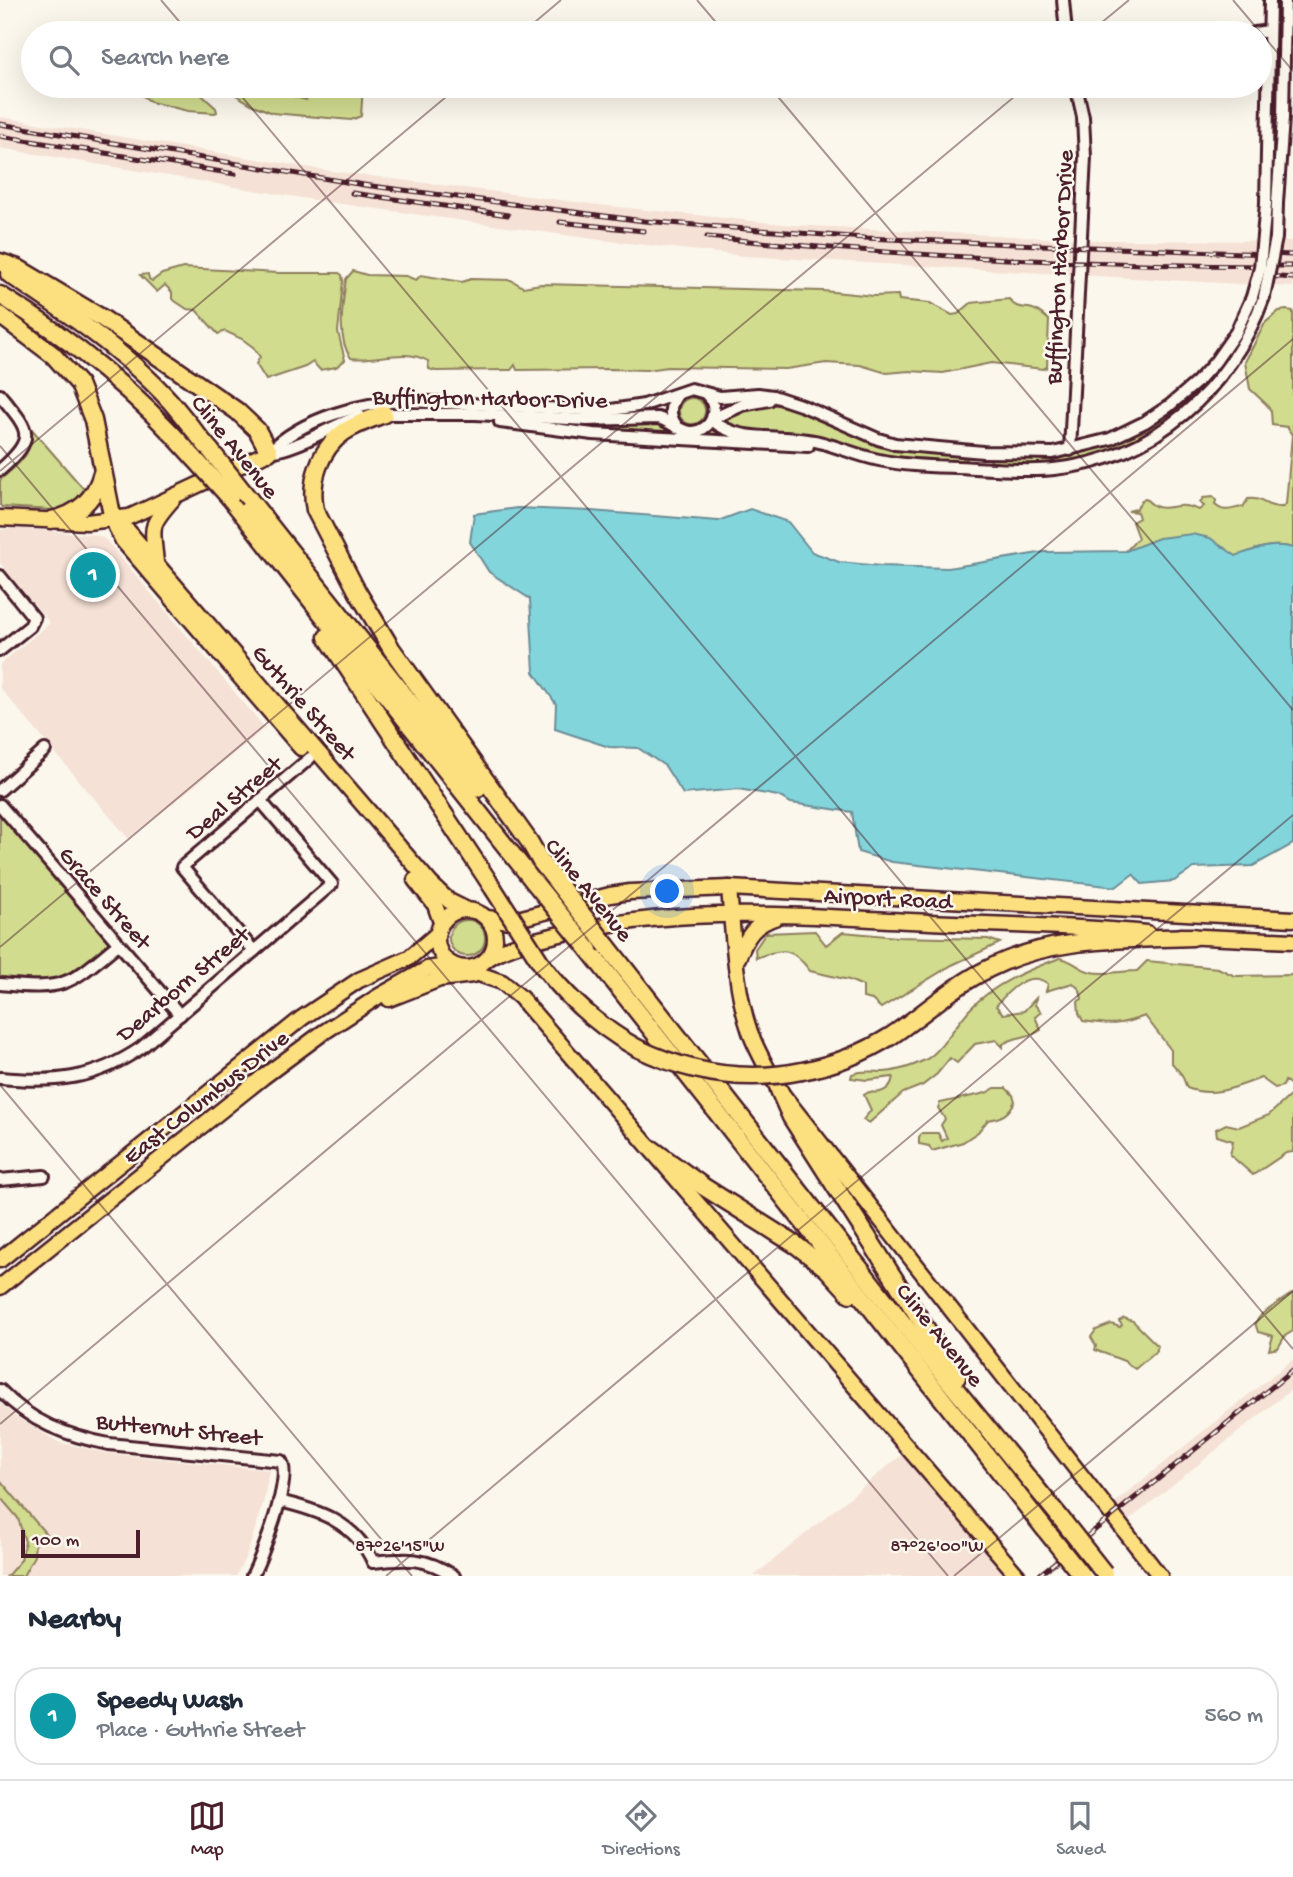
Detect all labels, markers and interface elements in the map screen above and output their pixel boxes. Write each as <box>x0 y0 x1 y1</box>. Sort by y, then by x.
search box <box>21 21 1272 98</box>
icon: search <box>45 41 83 79</box>
text: Search here <box>101 44 229 75</box>
street label: Buffington Harbor Drive <box>1041 148 1082 386</box>
street label: Buffington Harbor Drive <box>371 384 608 417</box>
street label: Cline Avenue <box>183 390 284 506</box>
pin: 1 <box>70 549 116 601</box>
street label: Guthrie Street <box>244 640 362 770</box>
street label: Deal Street <box>180 750 291 849</box>
street label: Cline Avenue <box>537 833 638 949</box>
street label: Grace Street <box>51 842 157 958</box>
your location <box>650 874 684 908</box>
street label: Airport Road <box>823 883 955 918</box>
street label: Dearborn Street <box>110 920 258 1051</box>
street label: East Columbus Drive <box>118 1025 296 1172</box>
street label: Cline Avenue <box>888 1278 989 1394</box>
street label: Butternut Street <box>94 1408 265 1455</box>
scale bar <box>21 1527 140 1559</box>
text: 100 m <box>32 1530 79 1553</box>
text: 87°26'15"W <box>355 1537 445 1558</box>
text: 87°26'00"W <box>890 1537 984 1558</box>
text: Nearby <box>28 1604 121 1639</box>
text: Speedy Wash <box>97 1687 243 1718</box>
text: 1 <box>48 1703 58 1730</box>
text: 560 m <box>1204 1703 1263 1730</box>
text: Place · Guthrie Street <box>97 1718 304 1745</box>
tab: Map <box>188 1797 226 1862</box>
tab: Directions <box>603 1797 680 1862</box>
tab: Saved <box>1056 1797 1105 1862</box>

